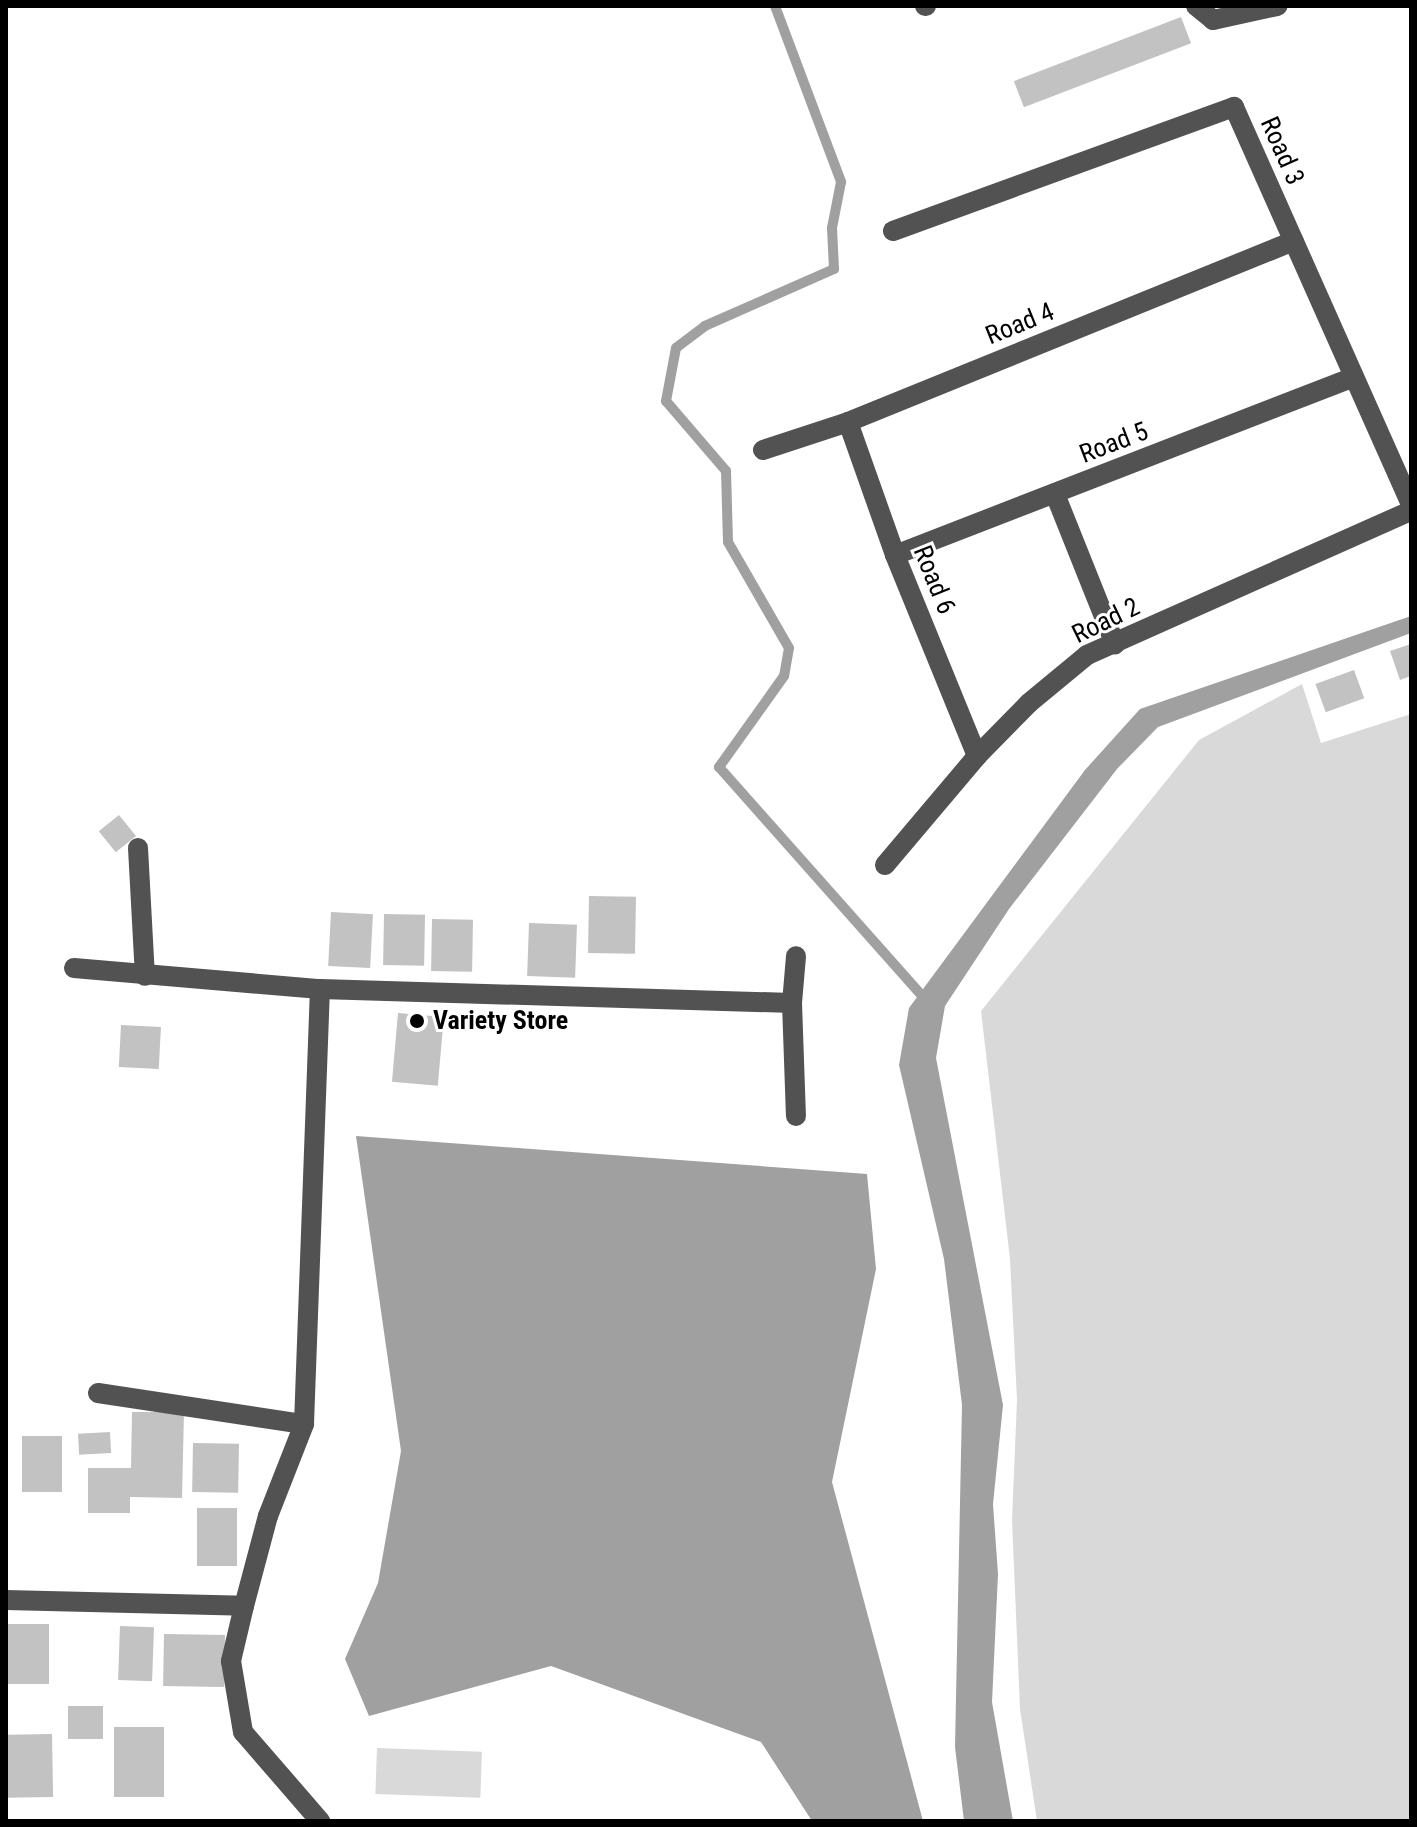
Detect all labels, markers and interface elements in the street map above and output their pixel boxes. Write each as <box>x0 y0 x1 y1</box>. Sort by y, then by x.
street label: Road 3 <box>1253 112 1311 190</box>
street label: Road 4 <box>981 296 1059 352</box>
street label: Road 5 <box>1075 416 1153 470</box>
street label: Road 6 <box>906 541 962 619</box>
street label: Road 2 <box>1067 591 1145 651</box>
place label: Variety Store <box>433 1005 568 1037</box>
marker: Variety Store <box>408 1012 426 1030</box>

